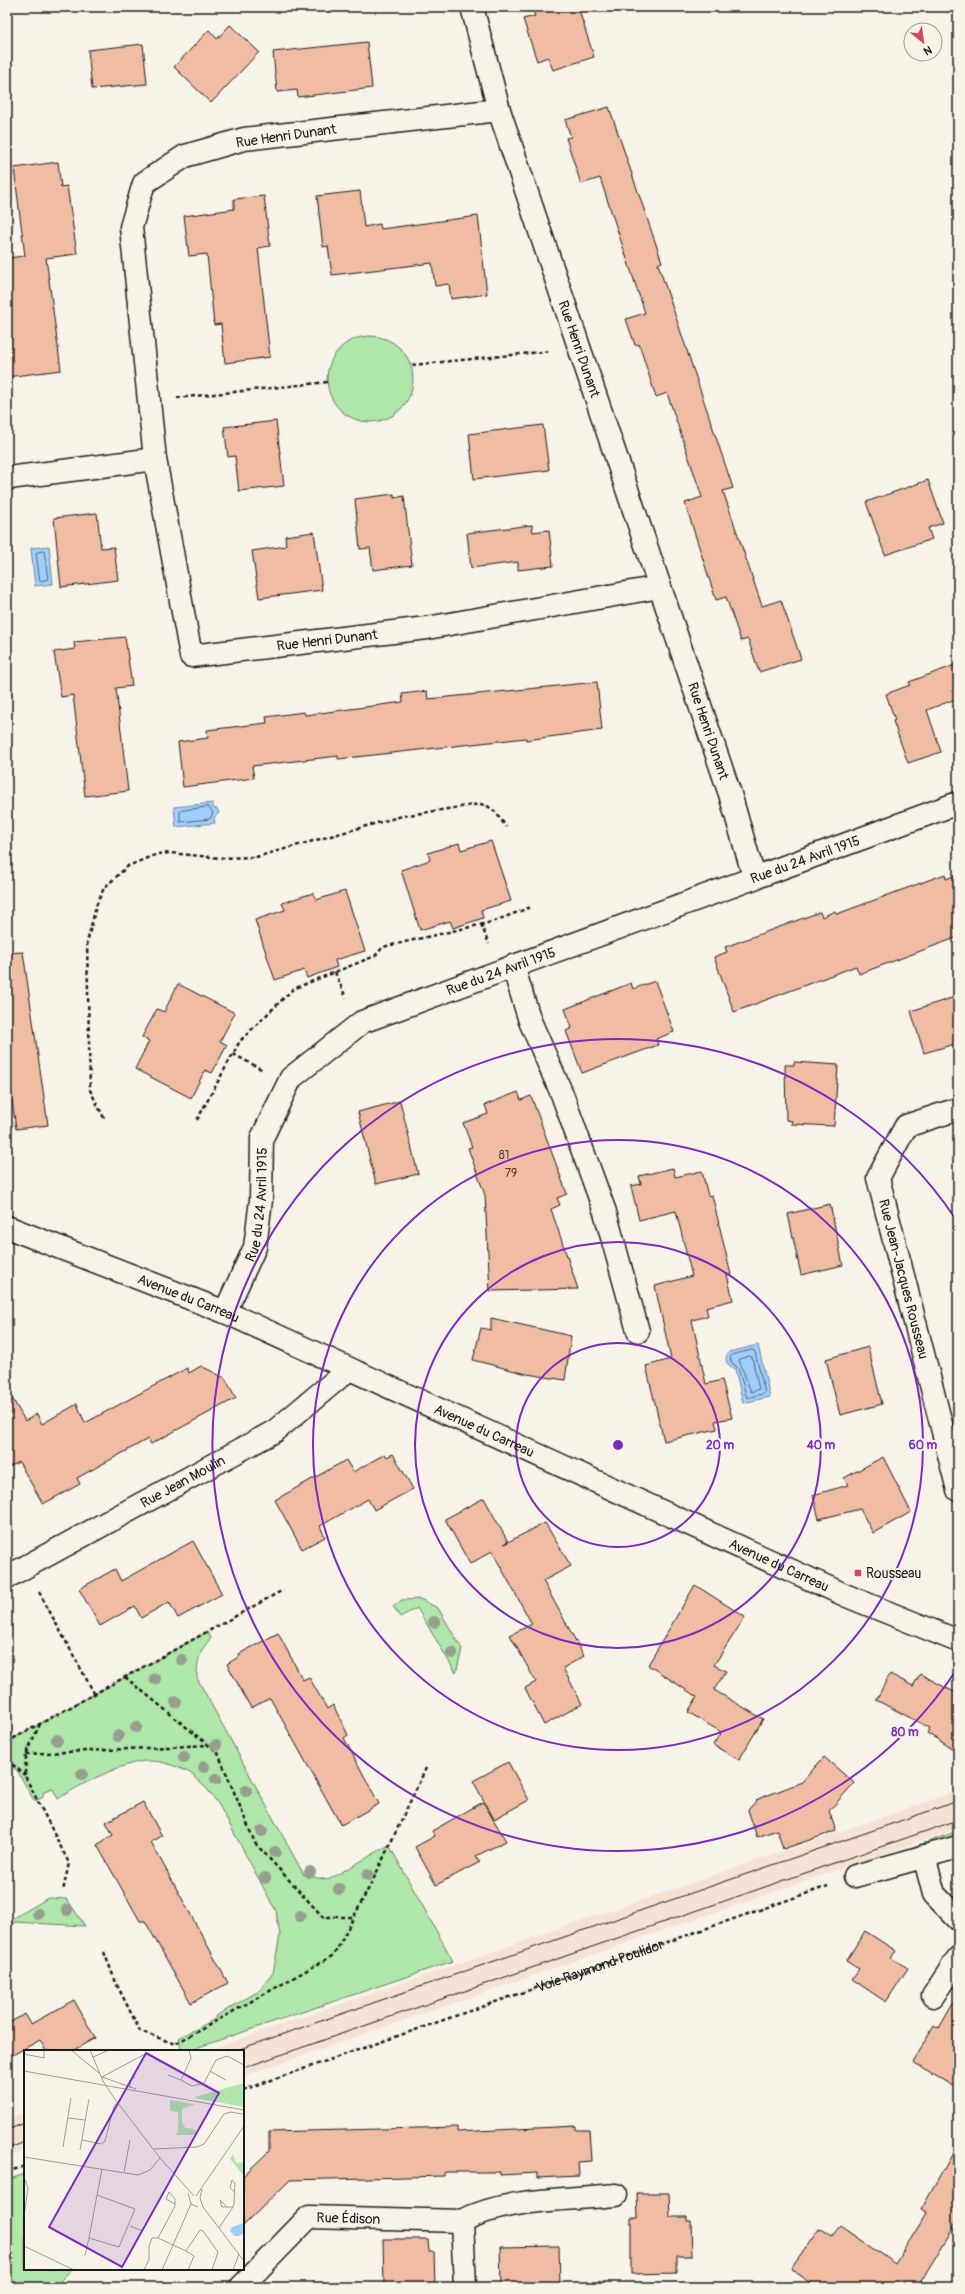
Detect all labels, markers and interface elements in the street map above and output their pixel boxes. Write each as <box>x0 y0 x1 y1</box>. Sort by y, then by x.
north arrow <box>903 22 943 62</box>
text: N <box>921 43 934 58</box>
street label: Rue Henri Dunant <box>235 120 338 151</box>
street label: Rue Henri Dunant <box>554 298 604 400</box>
street label: Rue Henri Dunant <box>276 625 379 654</box>
street label: Rue Henri Dunant <box>684 680 733 782</box>
street label: Rue du 24 Avril 1915 <box>748 831 862 887</box>
street label: Rue du 24 Avril 1915 <box>444 943 558 999</box>
street label: Rue du 24 Avril 1915 <box>241 1147 270 1264</box>
house number: 81 <box>499 1148 509 1163</box>
house number: 79 <box>505 1166 517 1181</box>
street label: Rue Jean-Jacques Rousseau <box>875 1197 933 1361</box>
street label: Avenue du Carreau <box>135 1270 242 1326</box>
street label: Avenue du Carreau <box>432 1400 537 1461</box>
centre of rings <box>611 1438 625 1452</box>
text: 20 m <box>706 1438 734 1453</box>
text: 40 m <box>806 1438 836 1453</box>
text: 60 m <box>909 1438 938 1453</box>
street label: Rue Jean Moulin <box>137 1451 228 1511</box>
street label: Avenue du Carreau <box>726 1535 832 1595</box>
place label: Rousseau <box>866 1565 921 1582</box>
marker: Rousseau <box>853 1568 863 1578</box>
text: 80 m <box>891 1725 919 1740</box>
street label: Voie Raymond Poulidor <box>534 1935 666 1996</box>
inset map <box>24 2050 244 2270</box>
street label: Rue Édison <box>316 2208 381 2227</box>

